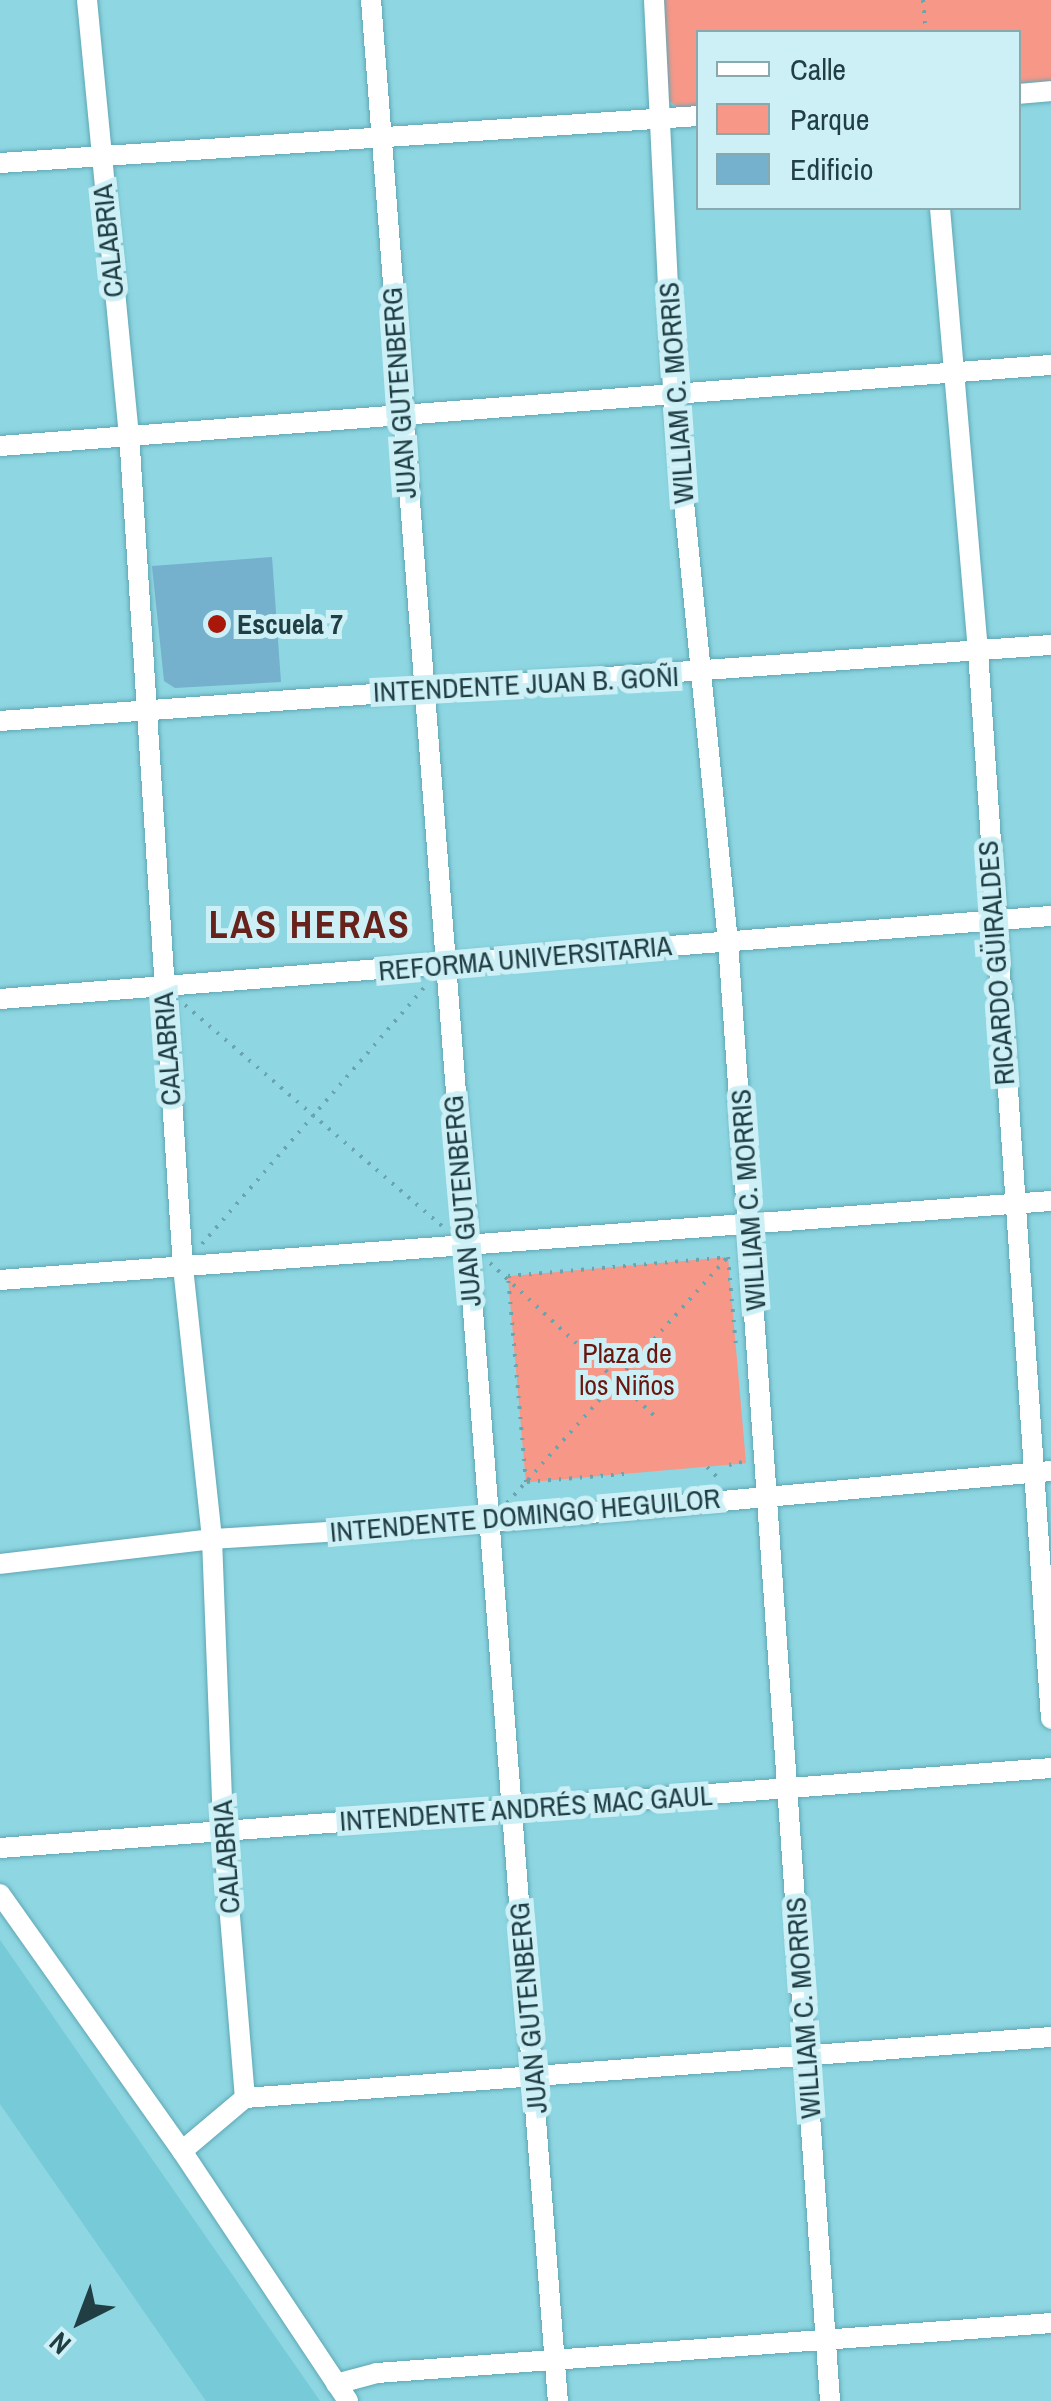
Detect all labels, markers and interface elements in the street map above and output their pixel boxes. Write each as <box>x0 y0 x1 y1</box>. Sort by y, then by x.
legend <box>696 30 1021 210</box>
text: Calle <box>790 49 846 89</box>
text: Parque <box>790 99 869 139</box>
text: Edificio <box>790 149 873 189</box>
street label: CALABRIA <box>85 183 131 299</box>
street label: WILLIAM C. MORRIS <box>651 281 701 505</box>
street label: JUAN GUTENBERG <box>375 286 423 500</box>
place label: Escuela 7 <box>237 607 343 641</box>
marker: Escuela 7 <box>206 613 228 635</box>
street label: INTENDENTE JUAN B. GOÑI <box>372 659 680 709</box>
street label: RICARDO GÜIRALDES <box>971 840 1021 1086</box>
district label: LAS HERAS <box>209 902 411 948</box>
street label: REFORMA UNIVERSITARIA <box>376 928 674 988</box>
street label: CALABRIA <box>146 991 188 1107</box>
street label: WILLIAM C. MORRIS <box>723 1088 773 1312</box>
street label: JUAN GUTENBERG <box>436 1094 488 1308</box>
park label: Plaza de los Niños <box>579 1336 675 1402</box>
street label: INTENDENTE DOMINGO HEGUILOR <box>328 1481 722 1549</box>
street label: INTENDENTE ANDRÉS MAC GAUL <box>338 1778 714 1838</box>
street label: CALABRIA <box>205 1799 247 1915</box>
street label: WILLIAM C. MORRIS <box>778 1896 828 2120</box>
street label: JUAN GUTENBERG <box>502 1901 554 2115</box>
north arrow <box>30 2271 130 2371</box>
text: N <box>41 2324 79 2363</box>

